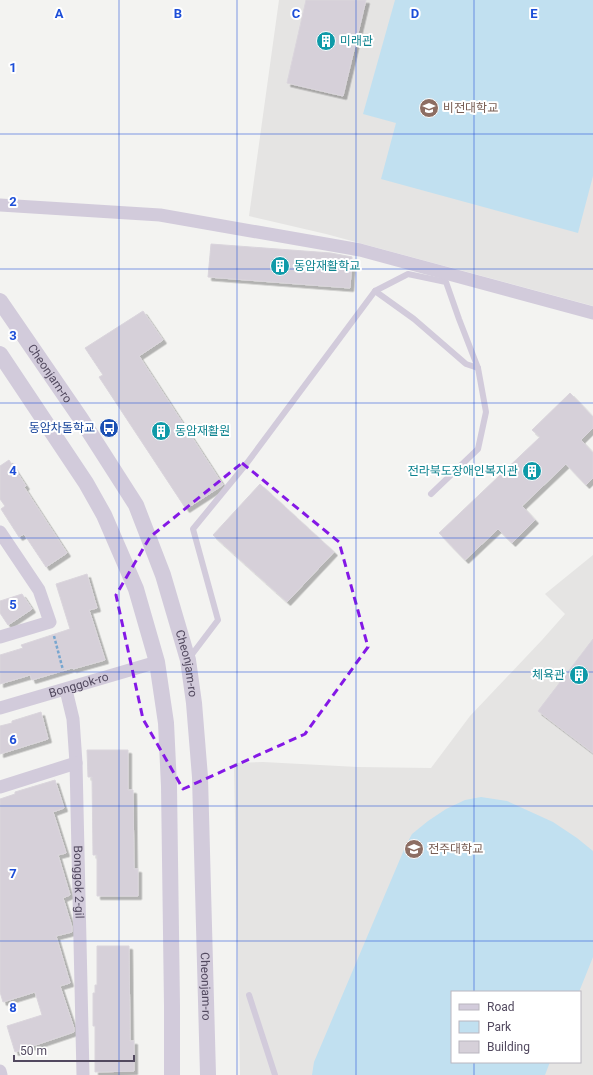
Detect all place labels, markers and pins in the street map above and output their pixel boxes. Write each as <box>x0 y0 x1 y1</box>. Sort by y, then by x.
building icon: 미래관 <box>315 30 337 52</box>
place label: 미래관 <box>340 34 373 48</box>
school or university icon: 비전대학교 <box>418 97 440 119</box>
place label: 비전대학교 <box>443 101 498 115</box>
building icon: 동암재활학교 <box>269 255 291 277</box>
place label: 동암재활학교 <box>294 259 360 273</box>
bus stop icon: 동암차돌학교 <box>98 417 120 439</box>
building icon: 동암재활원 <box>150 420 172 442</box>
place label: 동암차돌학교 <box>29 421 95 435</box>
place label: 동암재활원 <box>175 424 230 438</box>
building icon: 전라북도장애인복지관 <box>521 460 543 482</box>
place label: 전라북도장애인복지관 <box>408 464 518 478</box>
building icon: 체육관 <box>568 664 590 686</box>
place label: 체육관 <box>532 668 565 682</box>
school or university icon: 전주대학교 <box>403 838 425 860</box>
place label: 전주대학교 <box>428 842 483 856</box>

